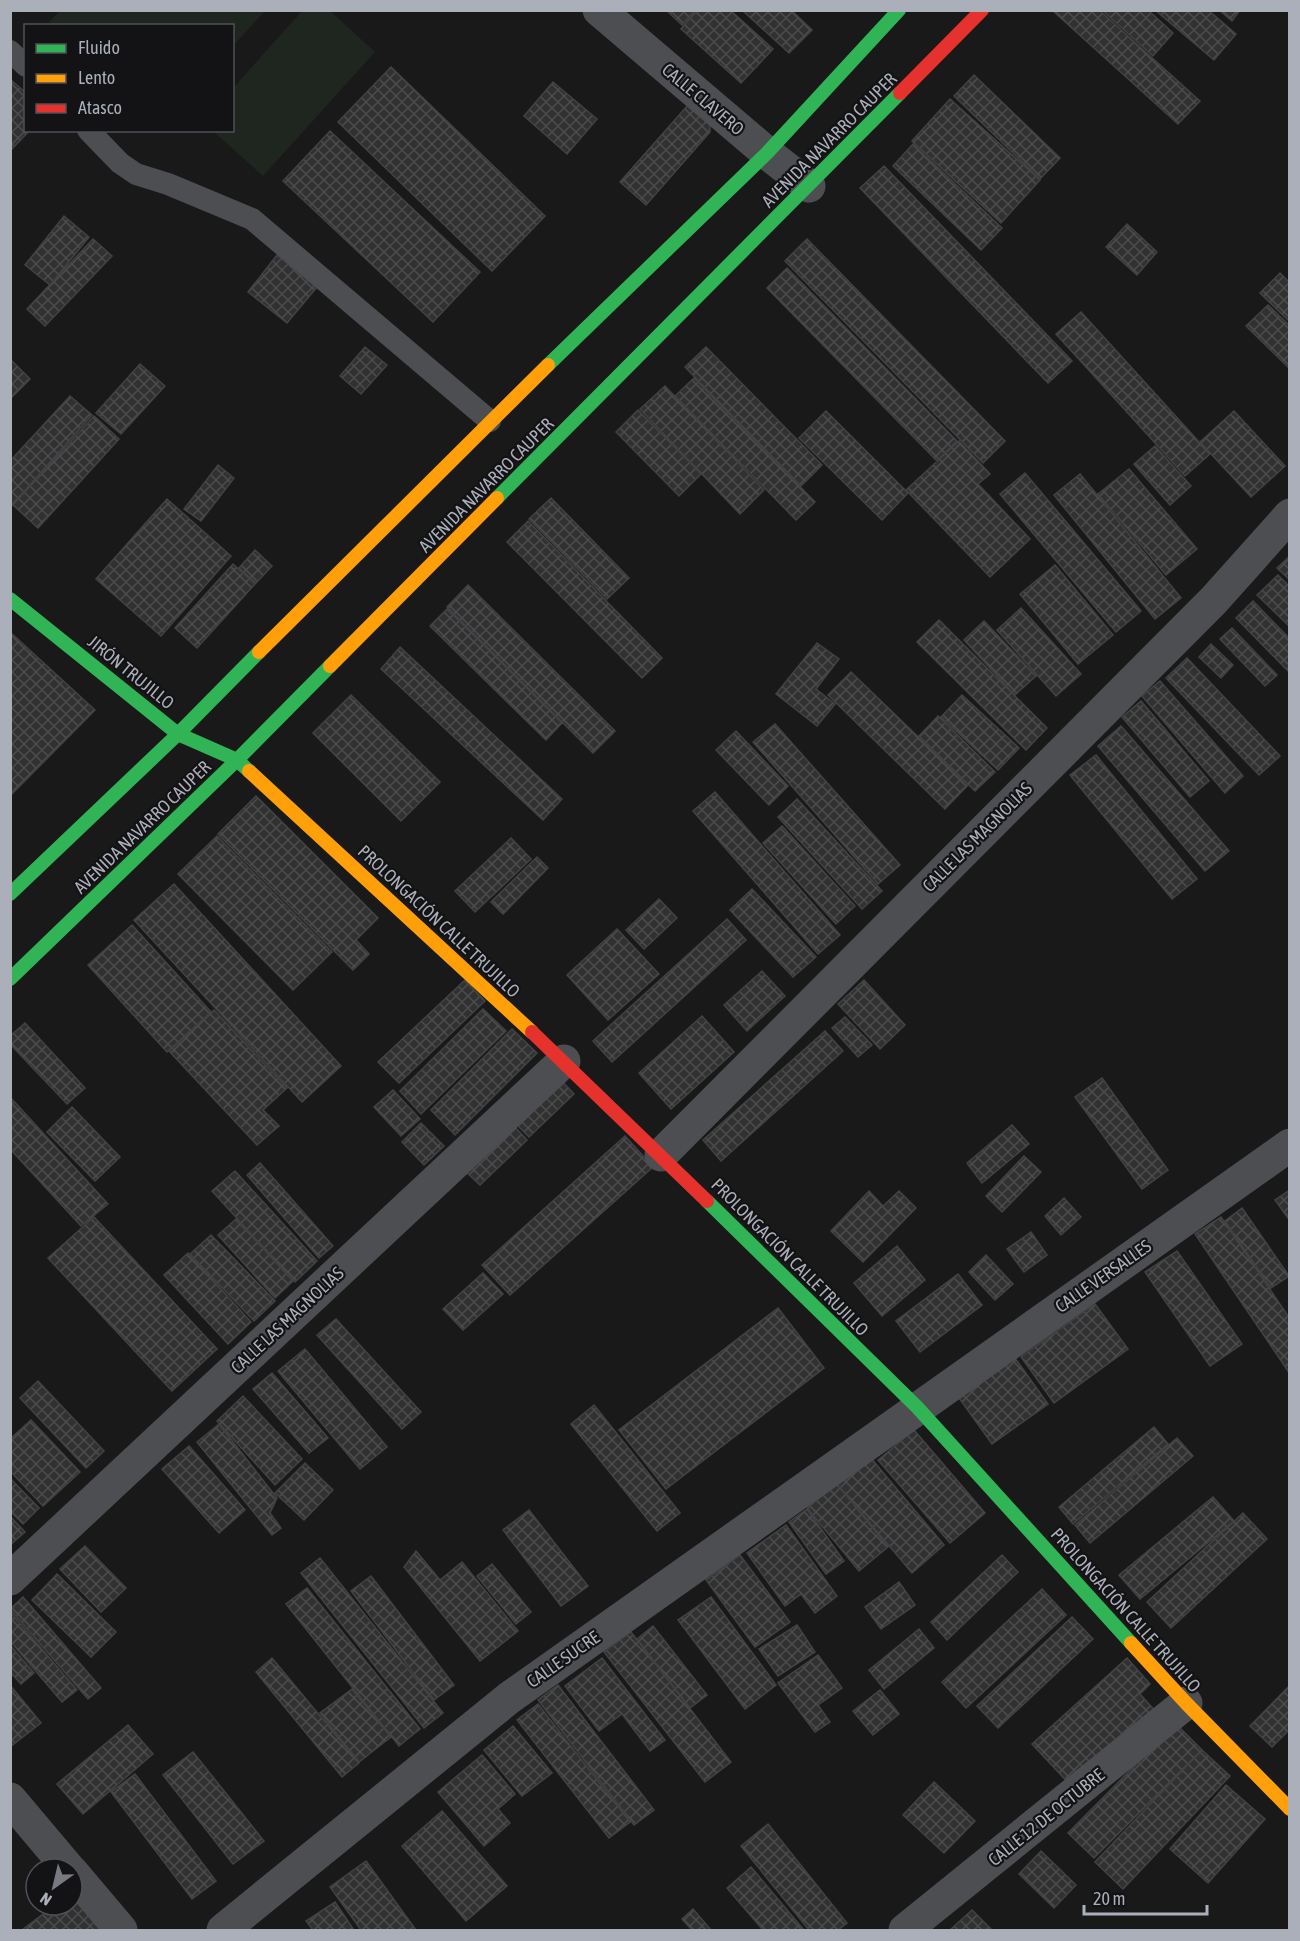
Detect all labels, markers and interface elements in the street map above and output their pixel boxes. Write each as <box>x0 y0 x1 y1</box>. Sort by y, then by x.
legend <box>24 24 234 132</box>
text: Fluido <box>78 37 120 58</box>
street label: CALLE CLAVERO <box>658 59 748 139</box>
text: Lento <box>78 67 115 88</box>
street label: AVENIDA NAVARRO CAUPER <box>757 68 901 212</box>
text: Atasco <box>78 97 122 118</box>
street label: AVENIDA NAVARRO CAUPER <box>414 413 558 557</box>
street label: JIRÓN TRUJILLO <box>84 631 178 713</box>
street label: AVENIDA NAVARRO CAUPER <box>69 756 215 898</box>
street label: CALLE LAS MAGNOLIAS <box>918 778 1036 896</box>
street label: PROLONGACIÓN CALLE TRUJILLO <box>354 841 524 1001</box>
street label: PROLONGACIÓN CALLE TRUJILLO <box>707 1174 873 1340</box>
street label: CALLE VERSALLES <box>1051 1235 1155 1317</box>
street label: CALLE LAS MAGNOLIAS <box>226 1262 348 1378</box>
street label: PROLONGACIÓN CALLE TRUJILLO <box>1047 1524 1205 1696</box>
street label: CALLE SUCRE <box>523 1626 604 1692</box>
street label: CALLE 12 DE OCTUBRE <box>984 1764 1108 1870</box>
north arrow <box>24 1857 84 1917</box>
scale bar <box>1084 1878 1207 1916</box>
text: 20 m <box>1093 1888 1125 1909</box>
text: N <box>37 1889 55 1910</box>

